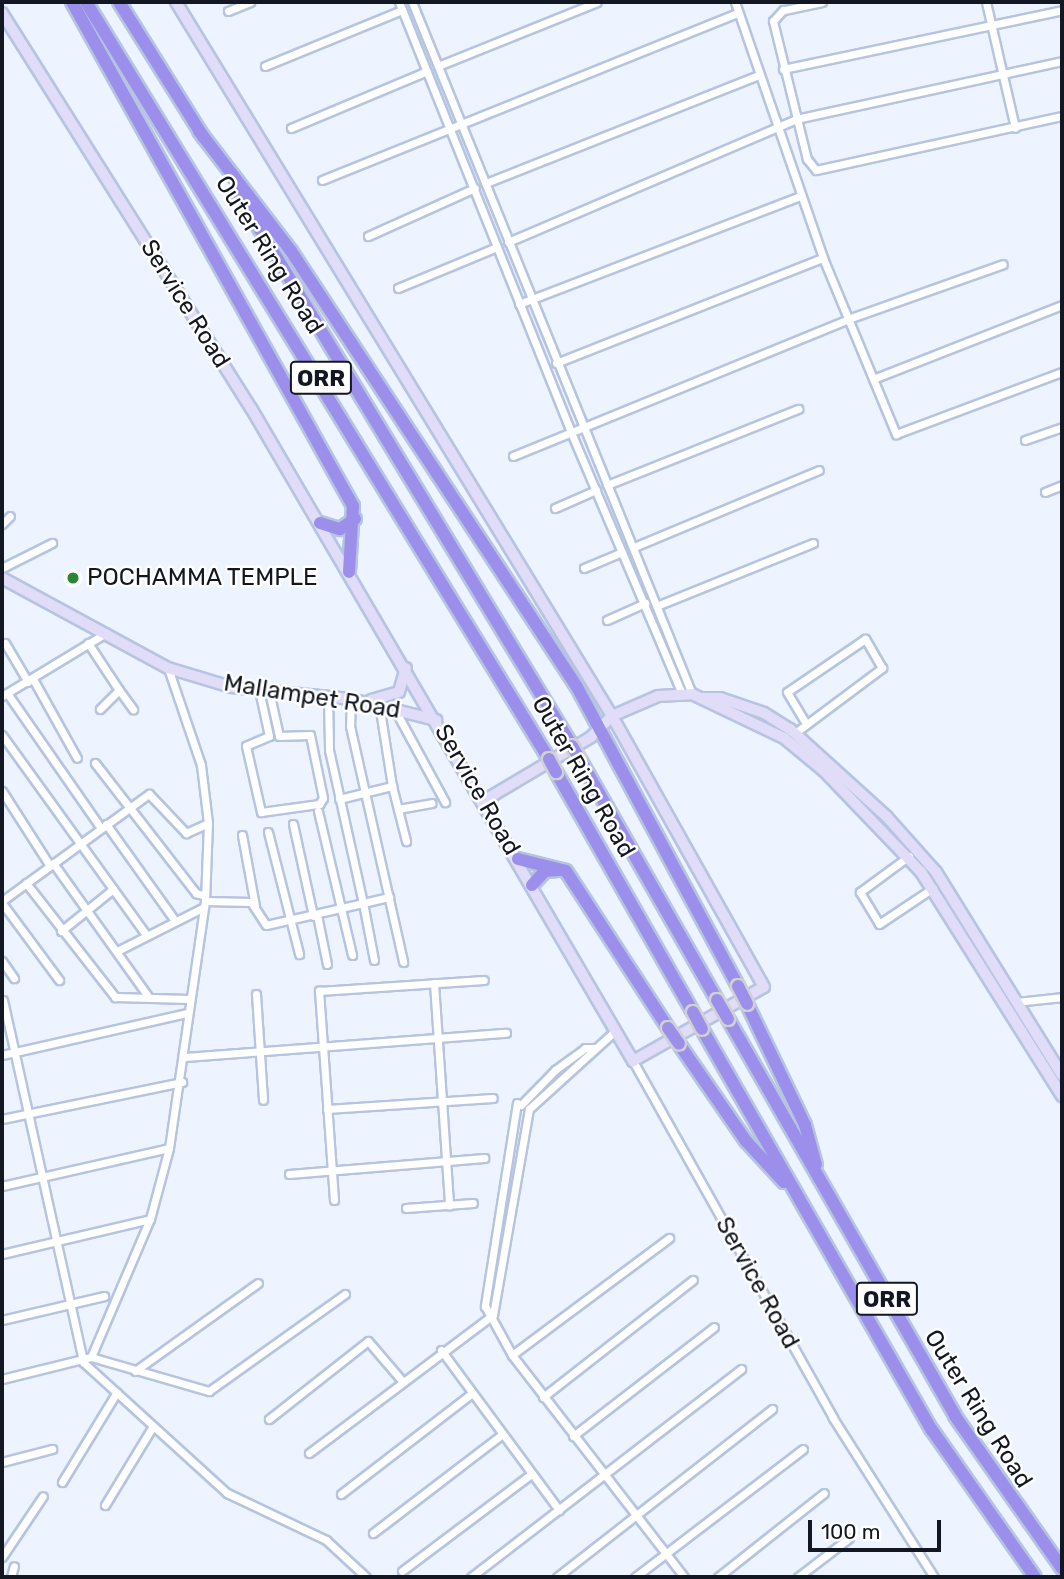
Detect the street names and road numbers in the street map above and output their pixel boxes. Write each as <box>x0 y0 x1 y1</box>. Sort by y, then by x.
street label: Outer Ring Road <box>209 170 329 340</box>
street label: Service Road <box>134 234 236 374</box>
road number: ORR <box>290 358 352 398</box>
street label: Mallampet Road <box>222 669 402 725</box>
street label: Outer Ring Road <box>525 691 641 863</box>
street label: Service Road <box>428 720 526 860</box>
street label: Service Road <box>709 1212 805 1354</box>
road number: ORR <box>856 1280 918 1318</box>
street label: Outer Ring Road <box>918 1324 1038 1494</box>

